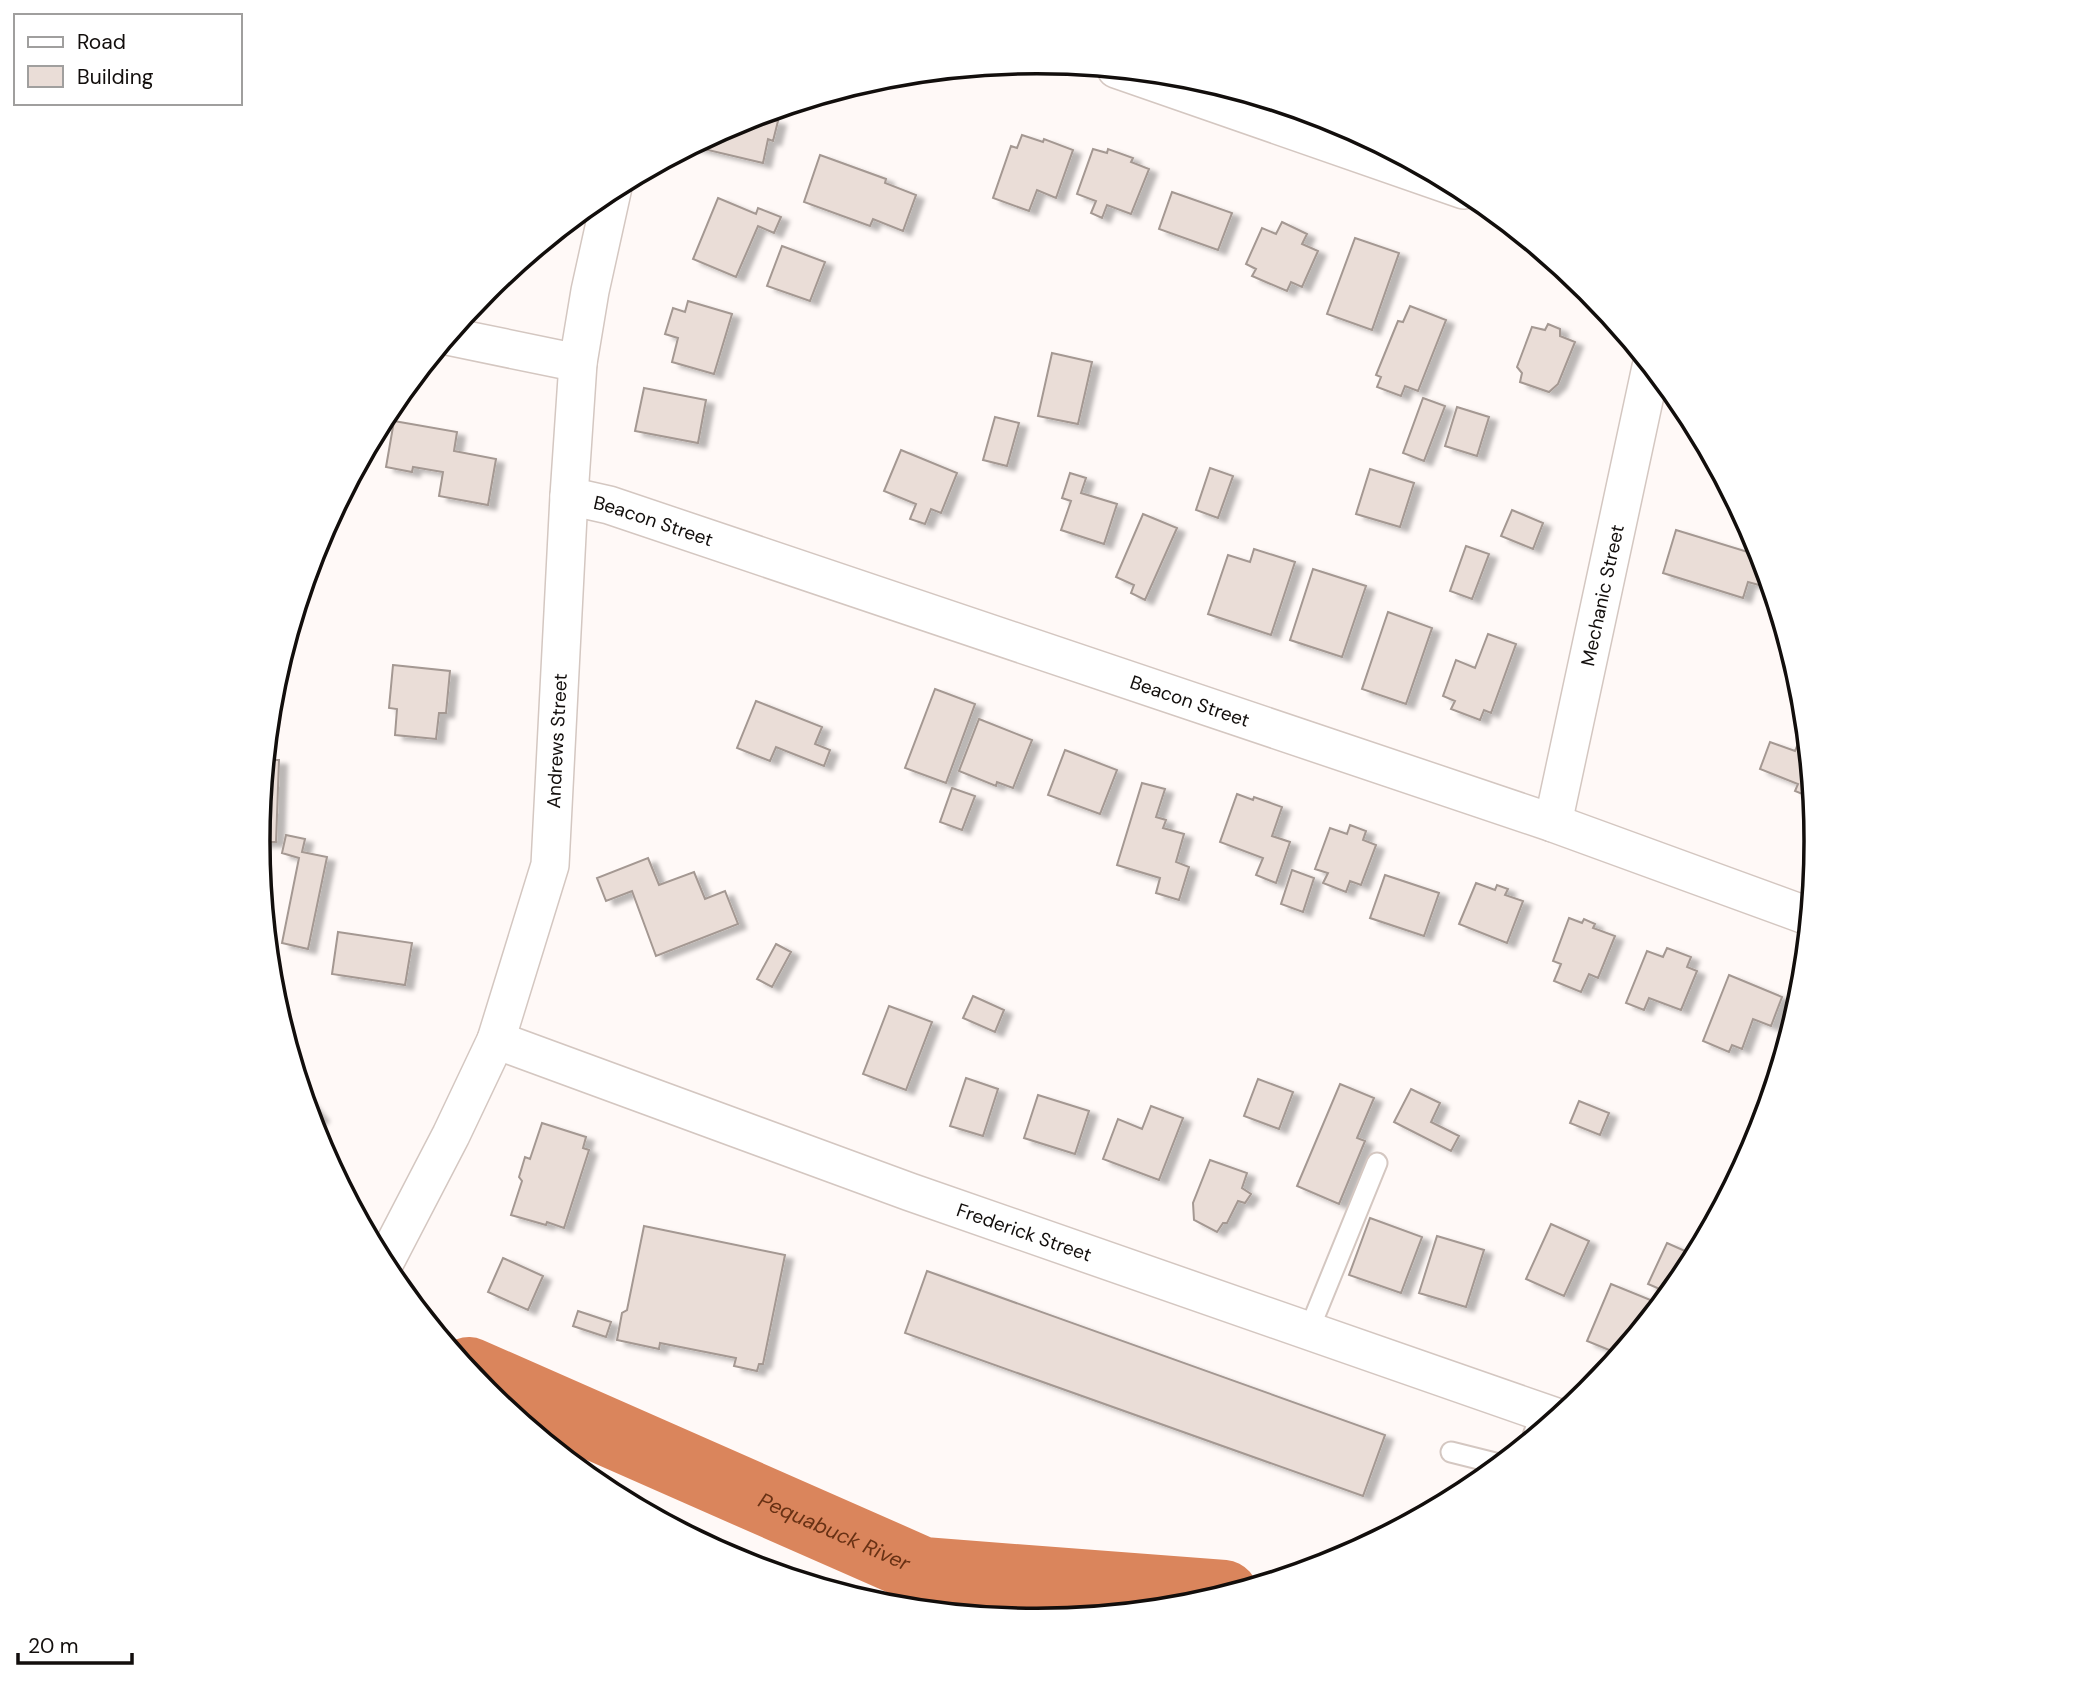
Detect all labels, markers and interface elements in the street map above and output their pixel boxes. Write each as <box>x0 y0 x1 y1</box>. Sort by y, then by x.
legend <box>14 14 242 105</box>
text: Road <box>77 28 126 56</box>
text: Building <box>77 63 154 91</box>
street label: Beacon Street <box>591 489 717 552</box>
street label: Mechanic Street <box>1575 522 1629 668</box>
street label: Beacon Street <box>1127 669 1253 732</box>
street label: Andrews Street <box>540 672 572 809</box>
street label: Frederick Street <box>953 1197 1095 1267</box>
water label: Pequabuck River <box>754 1486 915 1578</box>
scale bar <box>18 1622 131 1666</box>
text: 20 m <box>28 1632 79 1660</box>

